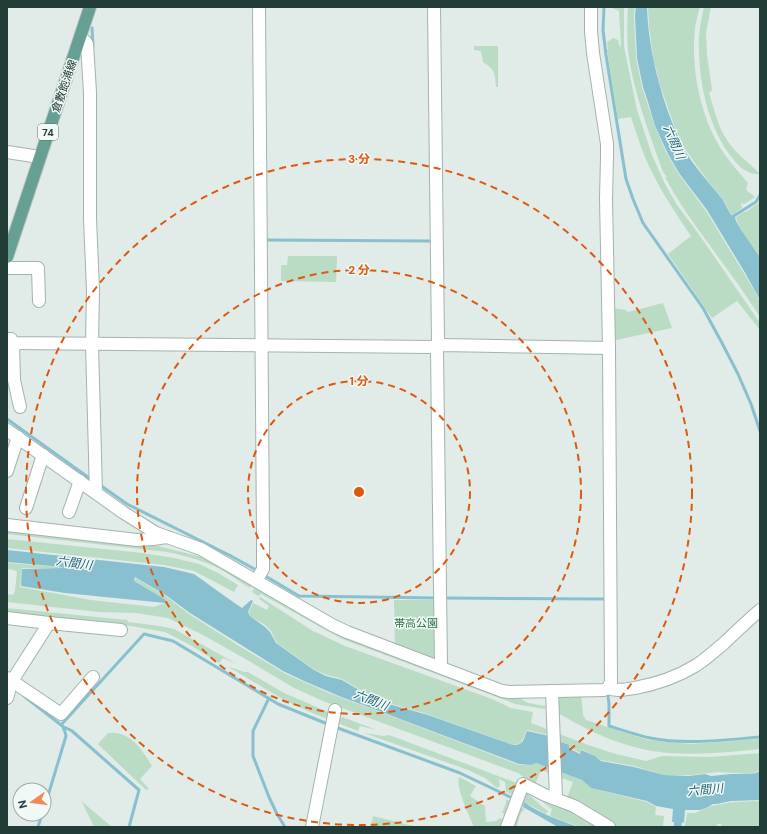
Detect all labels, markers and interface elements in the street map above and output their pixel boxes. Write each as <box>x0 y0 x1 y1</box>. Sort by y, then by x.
street label: 倉敷飽浦線 <box>48 58 80 114</box>
water label: 六間川 <box>660 122 689 164</box>
road number: 74 <box>38 124 58 140</box>
text: 3 分 <box>348 151 370 167</box>
text: 2 分 <box>348 262 370 278</box>
text: 1 分 <box>349 373 369 389</box>
centre of rings <box>352 485 366 499</box>
water label: 六間川 <box>55 553 95 574</box>
park label: 帯高公園 <box>394 616 438 630</box>
water label: 六間川 <box>351 686 393 715</box>
water label: 六間川 <box>686 780 726 800</box>
north arrow <box>12 782 52 822</box>
text: N <box>15 799 30 810</box>

